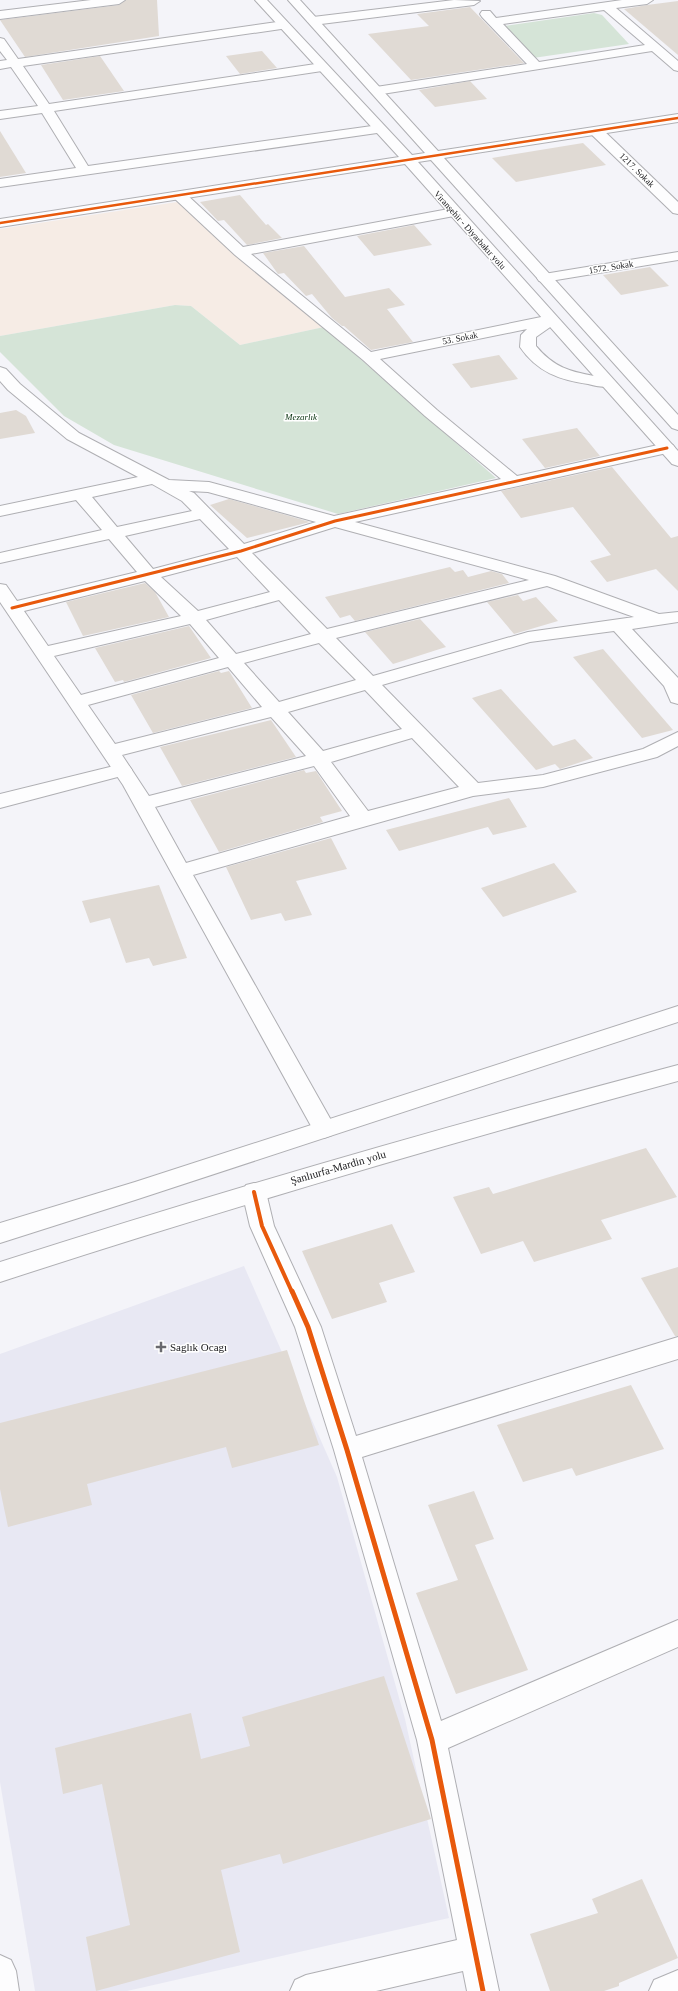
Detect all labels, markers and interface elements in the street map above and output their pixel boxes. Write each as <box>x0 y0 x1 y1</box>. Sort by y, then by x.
street label: 1217. Sokak <box>617 151 657 190</box>
street label: Viranşehir - Diyarbakır yolu <box>432 189 508 272</box>
street label: 1572. Sokak <box>588 258 634 275</box>
street label: 53. Sokak <box>441 330 479 346</box>
park label: Mezarlık <box>284 412 318 422</box>
street label: Şanlıurfa-Mardin yolu <box>289 1147 388 1186</box>
marker: Saglık Ocagı <box>155 1341 167 1353</box>
place label: Saglık Ocagı <box>170 1341 227 1353</box>

